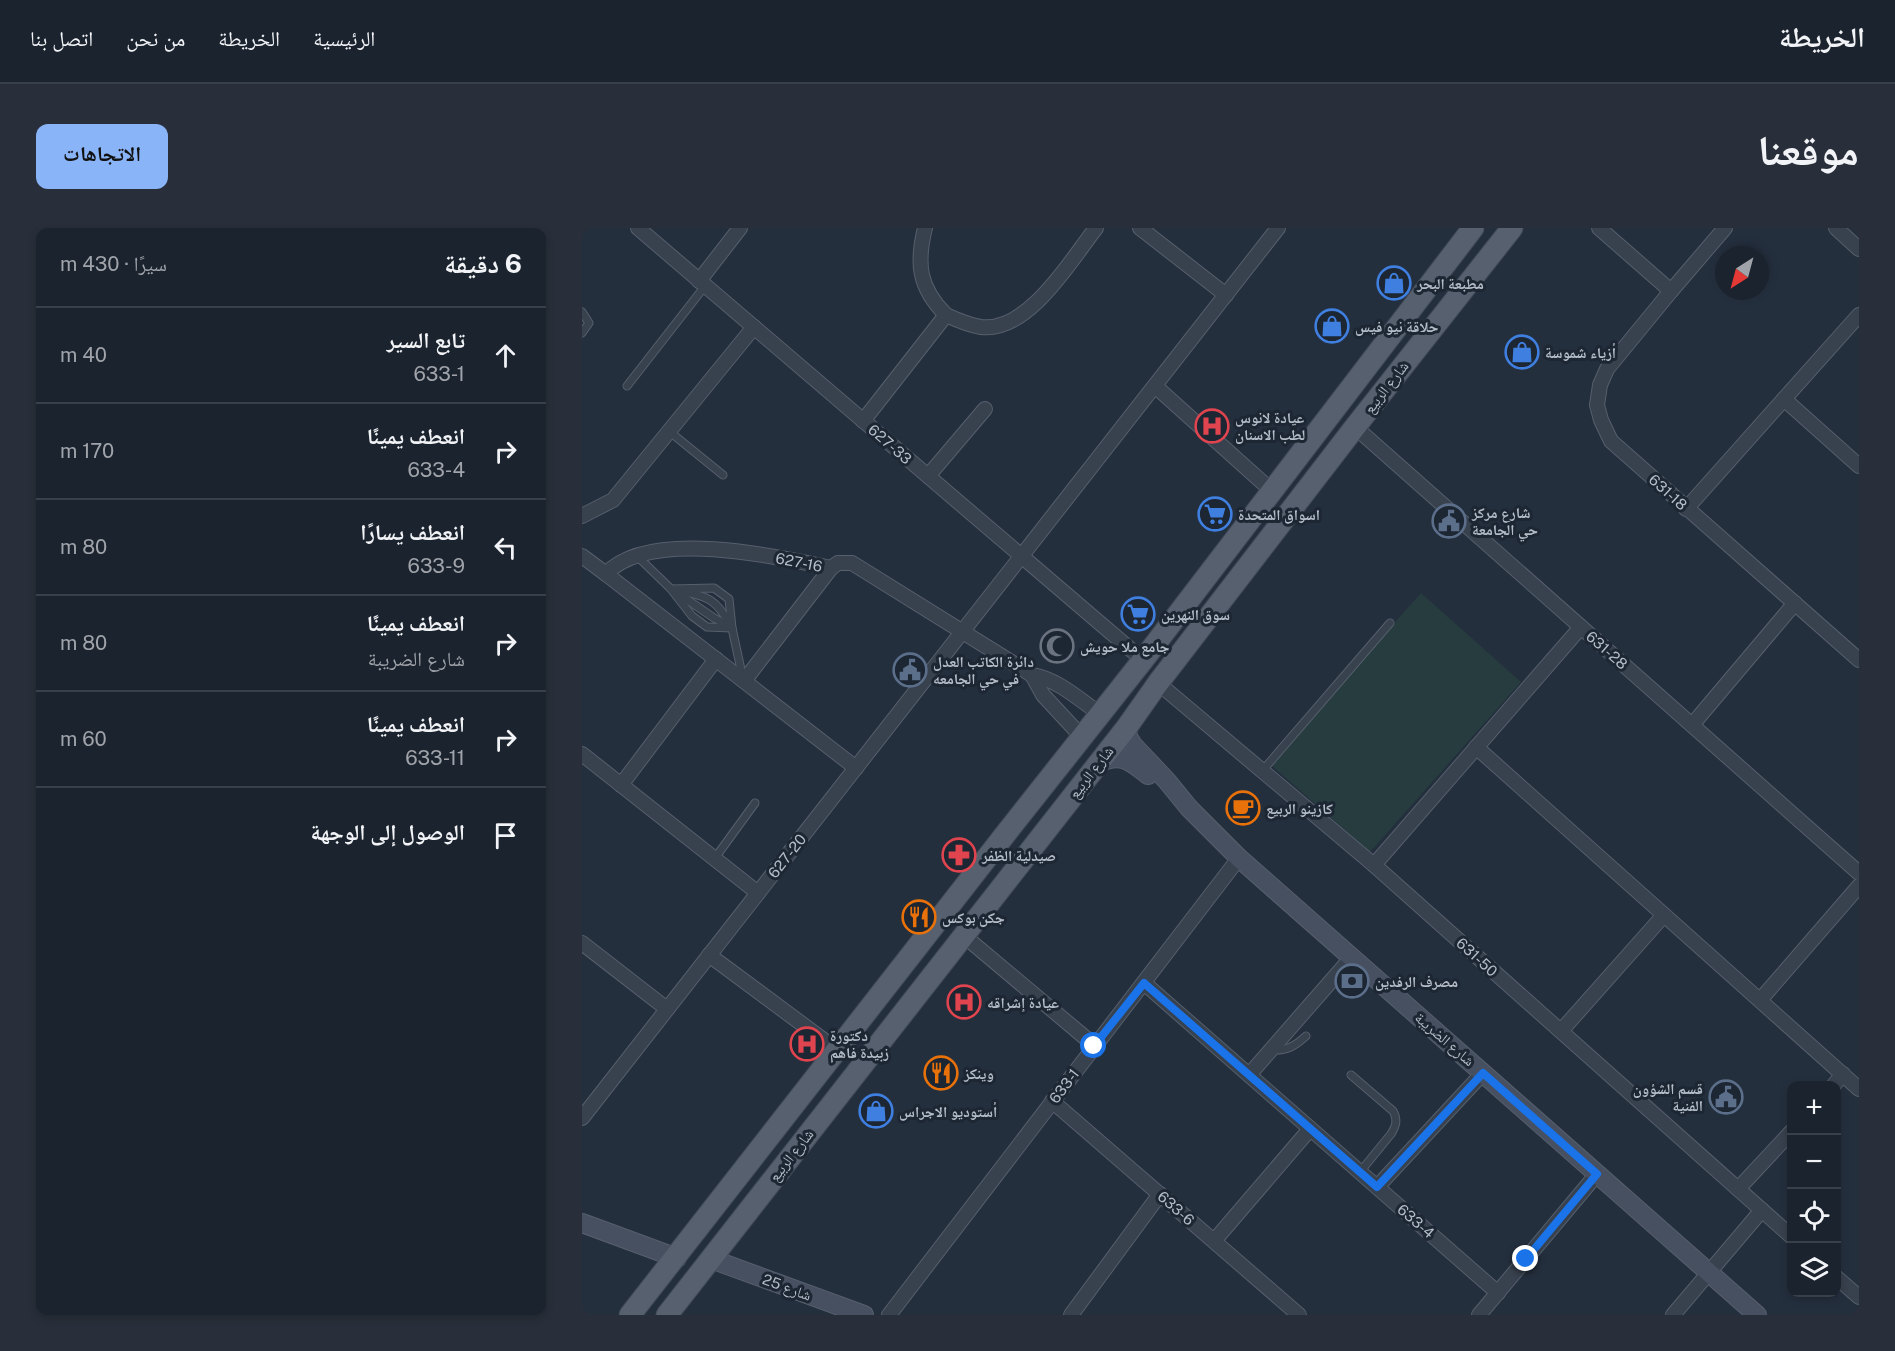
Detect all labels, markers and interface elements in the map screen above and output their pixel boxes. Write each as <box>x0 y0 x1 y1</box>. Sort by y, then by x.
text: الخريطة <box>1779 20 1865 53</box>
text: اتصل بنا <box>30 26 93 51</box>
text: من نحن <box>126 26 185 51</box>
text: الخريطة <box>218 26 280 51</box>
text: الرئيسية <box>313 26 375 51</box>
button: الاتجاهات <box>36 124 168 189</box>
text: موقعنا <box>1758 125 1859 174</box>
north arrow <box>1715 246 1769 300</box>
text: 6 دقيقة <box>444 248 522 279</box>
text: سيرًا · 430 m <box>60 252 167 276</box>
shop icon: مطبعة البحر <box>1376 265 1412 301</box>
place label: مطبعة البحر <box>1416 275 1484 292</box>
shop icon: حلاقة نيو فيس <box>1314 308 1350 344</box>
place label: حلاقة نيو فيس <box>1355 318 1439 336</box>
text: تابع السير <box>387 327 465 353</box>
shop icon: أزياء شموسة <box>1504 334 1540 370</box>
icon: ahead <box>489 339 522 372</box>
text: 40 m <box>60 343 107 367</box>
place label: أزياء شموسة <box>1545 343 1616 361</box>
street label: شارع الربيع <box>1360 357 1413 418</box>
text: 633-1 <box>413 362 465 386</box>
hospital icon: عيادة لانوس لطب الاسنان <box>1194 408 1230 444</box>
place label: عيادة لانوس لطب الاسنان <box>1235 409 1305 444</box>
street label: 627-33 <box>865 421 915 467</box>
text: انعطف يمينًا <box>367 423 465 449</box>
icon: right <box>489 435 522 468</box>
text: 170 m <box>60 439 114 463</box>
text: 633-4 <box>407 458 465 482</box>
street label: 631-18 <box>1646 471 1690 513</box>
supermarket icon: اسواق المتحدة <box>1197 496 1233 532</box>
public building icon: شارع مركز حي الجامعة <box>1431 503 1467 539</box>
place label: شارع مركز حي الجامعة <box>1471 504 1538 541</box>
place label: اسواق المتحدة <box>1238 506 1320 524</box>
text: انعطف يسارًا <box>360 519 465 545</box>
icon: left <box>489 531 522 564</box>
text: 80 m <box>60 535 107 559</box>
street label: 627-16 <box>774 549 824 575</box>
text: 633-9 <box>408 554 465 578</box>
supermarket icon: سوق النهرين <box>1120 596 1156 632</box>
place label: سوق النهرين <box>1161 606 1230 624</box>
text: انعطف يمينًا <box>367 610 465 636</box>
icon: right <box>489 627 522 660</box>
street label: 631-28 <box>1583 627 1631 673</box>
mosque icon: جامع ملا حويش <box>1039 628 1075 664</box>
text: 80 m <box>60 631 107 655</box>
place label: جامع ملا حويش <box>1080 638 1170 657</box>
text: شارع الضريبة <box>368 647 465 671</box>
public building icon: دائرة الكاتب العدل في حي الجامعه <box>892 652 928 688</box>
place label: دائرة الكاتب العدل في حي الجامعه <box>933 653 1034 690</box>
text: انعطف يمينًا <box>367 711 465 737</box>
icon: right <box>489 723 522 756</box>
text: 60 m <box>60 727 107 751</box>
street label: شارع الربيع <box>1065 742 1118 803</box>
text: 633-11 <box>405 746 465 770</box>
cafe icon: كازينو الربيع <box>1225 790 1261 826</box>
place label: كازينو الربيع <box>1266 800 1333 819</box>
text: الوصول إلى الوجهة <box>310 819 465 845</box>
icon: arrive <box>489 819 522 852</box>
street label: 627-20 <box>765 831 809 881</box>
pharmacy icon: صيدلية الظفر <box>941 837 977 873</box>
place label: صيدلية الظفر <box>981 847 1056 864</box>
restaurant icon: جكن بوكس <box>901 899 937 935</box>
place label: جكن بوكس <box>942 909 1005 927</box>
street label: 631-50 <box>1453 934 1501 980</box>
bank icon: مصرف الرفدين <box>1334 963 1370 999</box>
place label: مصرف الرفدين <box>1375 973 1458 991</box>
hospital icon: عيادة إشراقه <box>946 984 982 1020</box>
place label: عيادة إشراقه <box>987 994 1059 1012</box>
street label: شارع الضريبة <box>1411 1009 1478 1071</box>
hospital icon: دكتورة زبيدة فاهم <box>789 1026 825 1062</box>
place label: دكتورة زبيدة فاهم <box>830 1027 889 1063</box>
route start <box>1080 1032 1106 1058</box>
restaurant icon: وينكز <box>923 1055 959 1091</box>
place label: وينكز <box>963 1065 994 1082</box>
street label: 633-1 <box>1046 1065 1082 1107</box>
public building icon: قسم الشؤون الفنية <box>1708 1079 1744 1115</box>
place label: قسم الشؤون الفنية <box>1633 1080 1703 1114</box>
map controls <box>1787 1081 1841 1297</box>
button: + <box>1787 1081 1841 1135</box>
shop icon: أستوديو الاجراس <box>858 1093 894 1129</box>
place label: أستوديو الاجراس <box>899 1102 997 1121</box>
street label: شارع الربيع <box>765 1125 818 1186</box>
button: − <box>1787 1135 1841 1189</box>
street label: 633-6 <box>1154 1187 1198 1229</box>
button: locate <box>1787 1189 1841 1243</box>
street label: 633-4 <box>1394 1200 1438 1242</box>
button: layers <box>1787 1243 1841 1297</box>
route end <box>1512 1245 1538 1271</box>
street label: شارع 25 <box>760 1270 814 1306</box>

